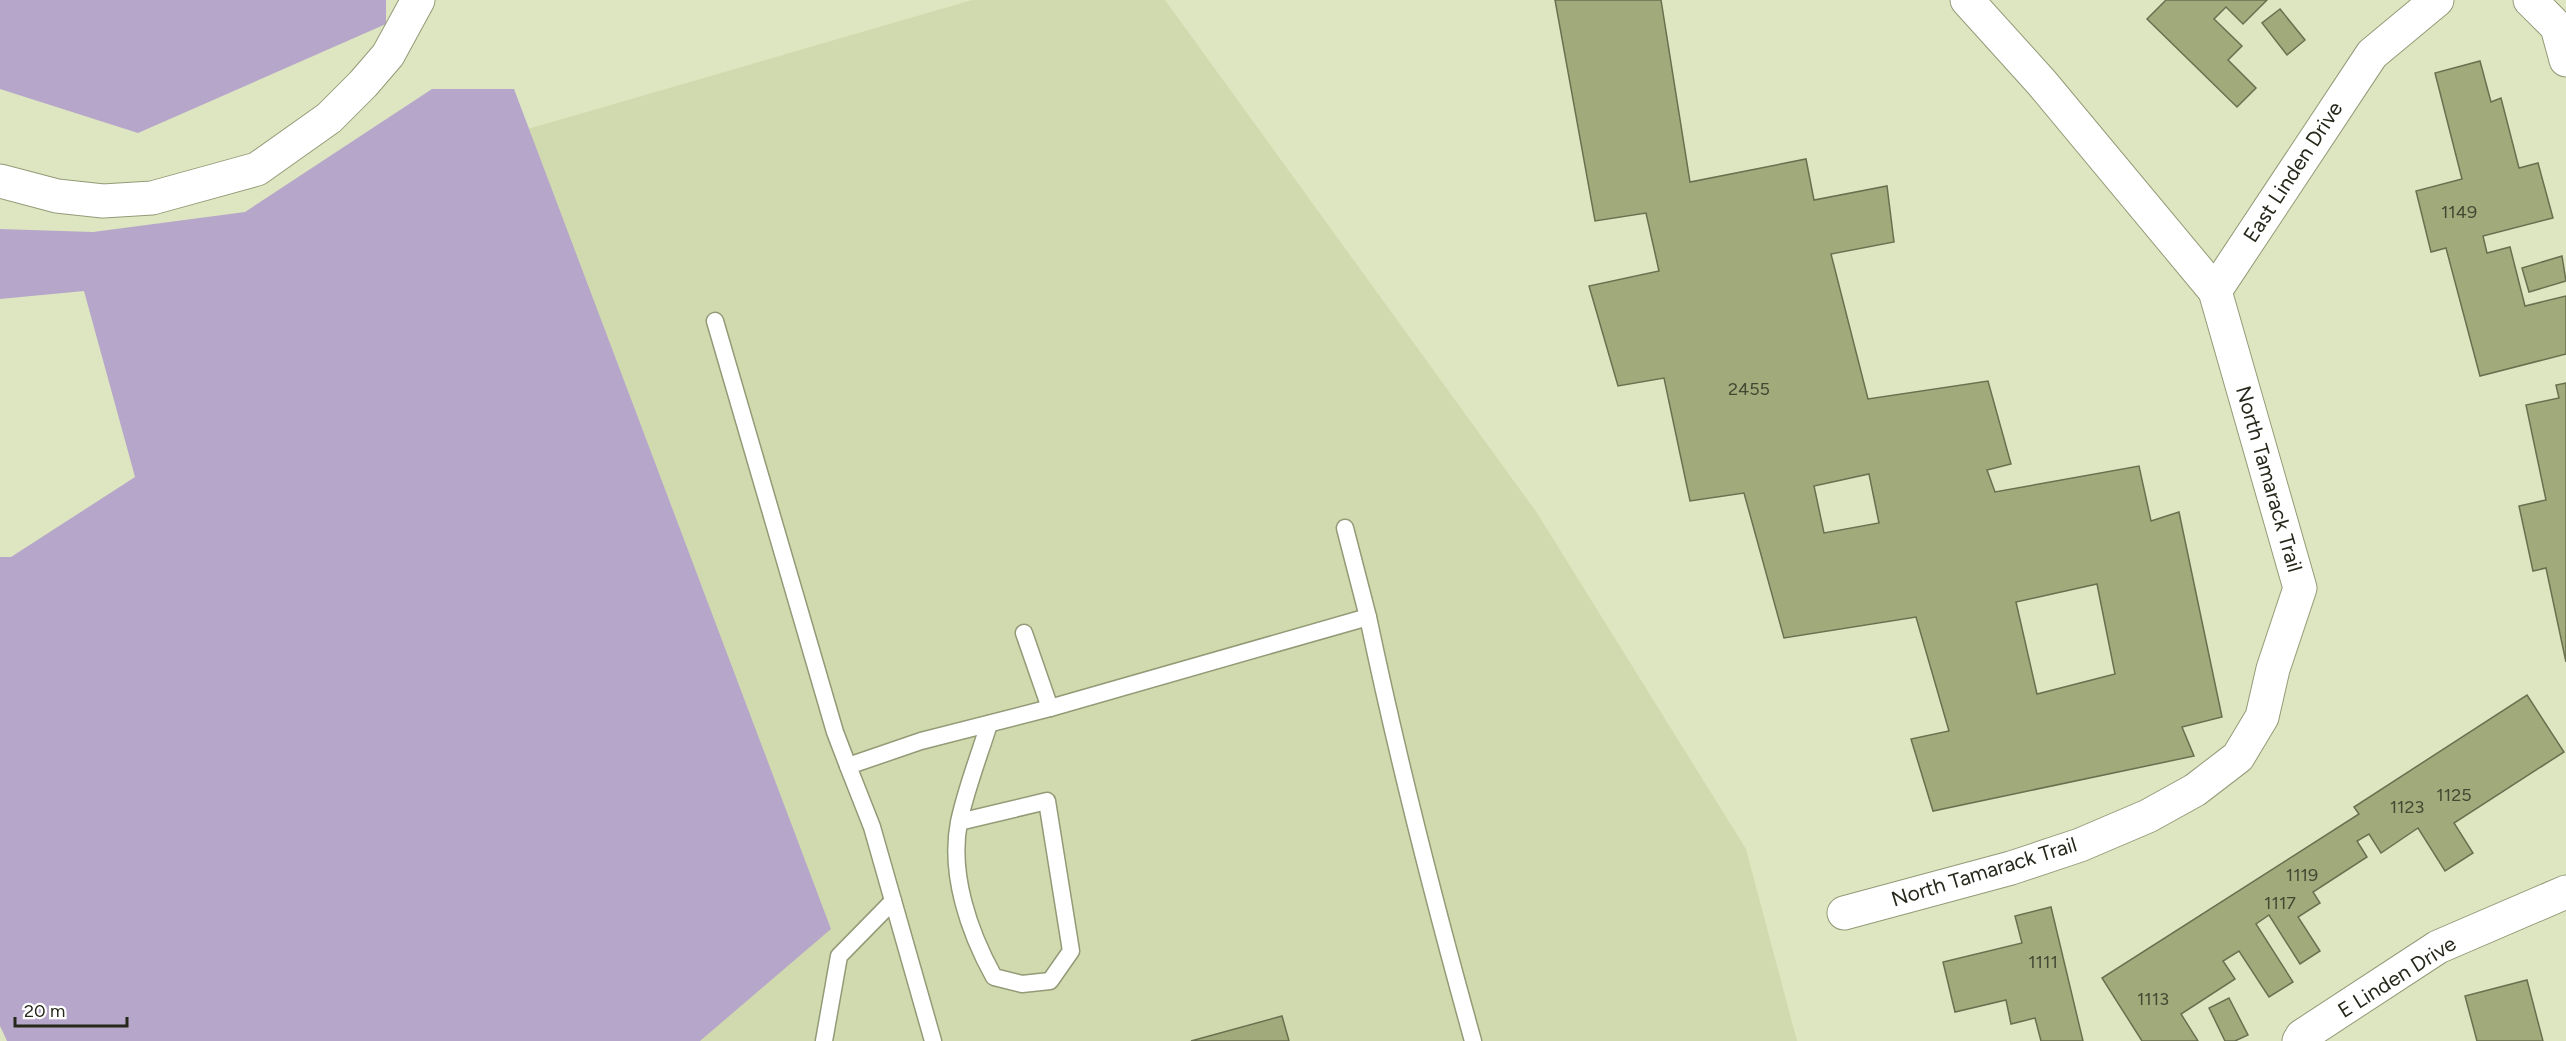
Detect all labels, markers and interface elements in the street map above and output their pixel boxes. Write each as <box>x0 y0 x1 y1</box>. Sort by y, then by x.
street label: East Linden Drive <box>2238 97 2347 247</box>
house number: 1149 <box>2441 201 2477 223</box>
house number: 2455 <box>1728 378 1770 400</box>
street label: North Tamarack Trail <box>2231 383 2308 575</box>
house number: 1125 <box>2436 784 2472 806</box>
house number: 1123 <box>2390 796 2424 818</box>
street label: North Tamarack Trail <box>1888 831 2080 912</box>
house number: 1119 <box>2286 864 2318 886</box>
house number: 1117 <box>2264 892 2296 914</box>
street label: E Linden Drive <box>2333 930 2460 1023</box>
house number: 1111 <box>2028 951 2058 973</box>
house number: 1113 <box>2137 988 2169 1010</box>
scale bar <box>15 990 128 1028</box>
text: 20 m <box>24 1000 65 1022</box>

